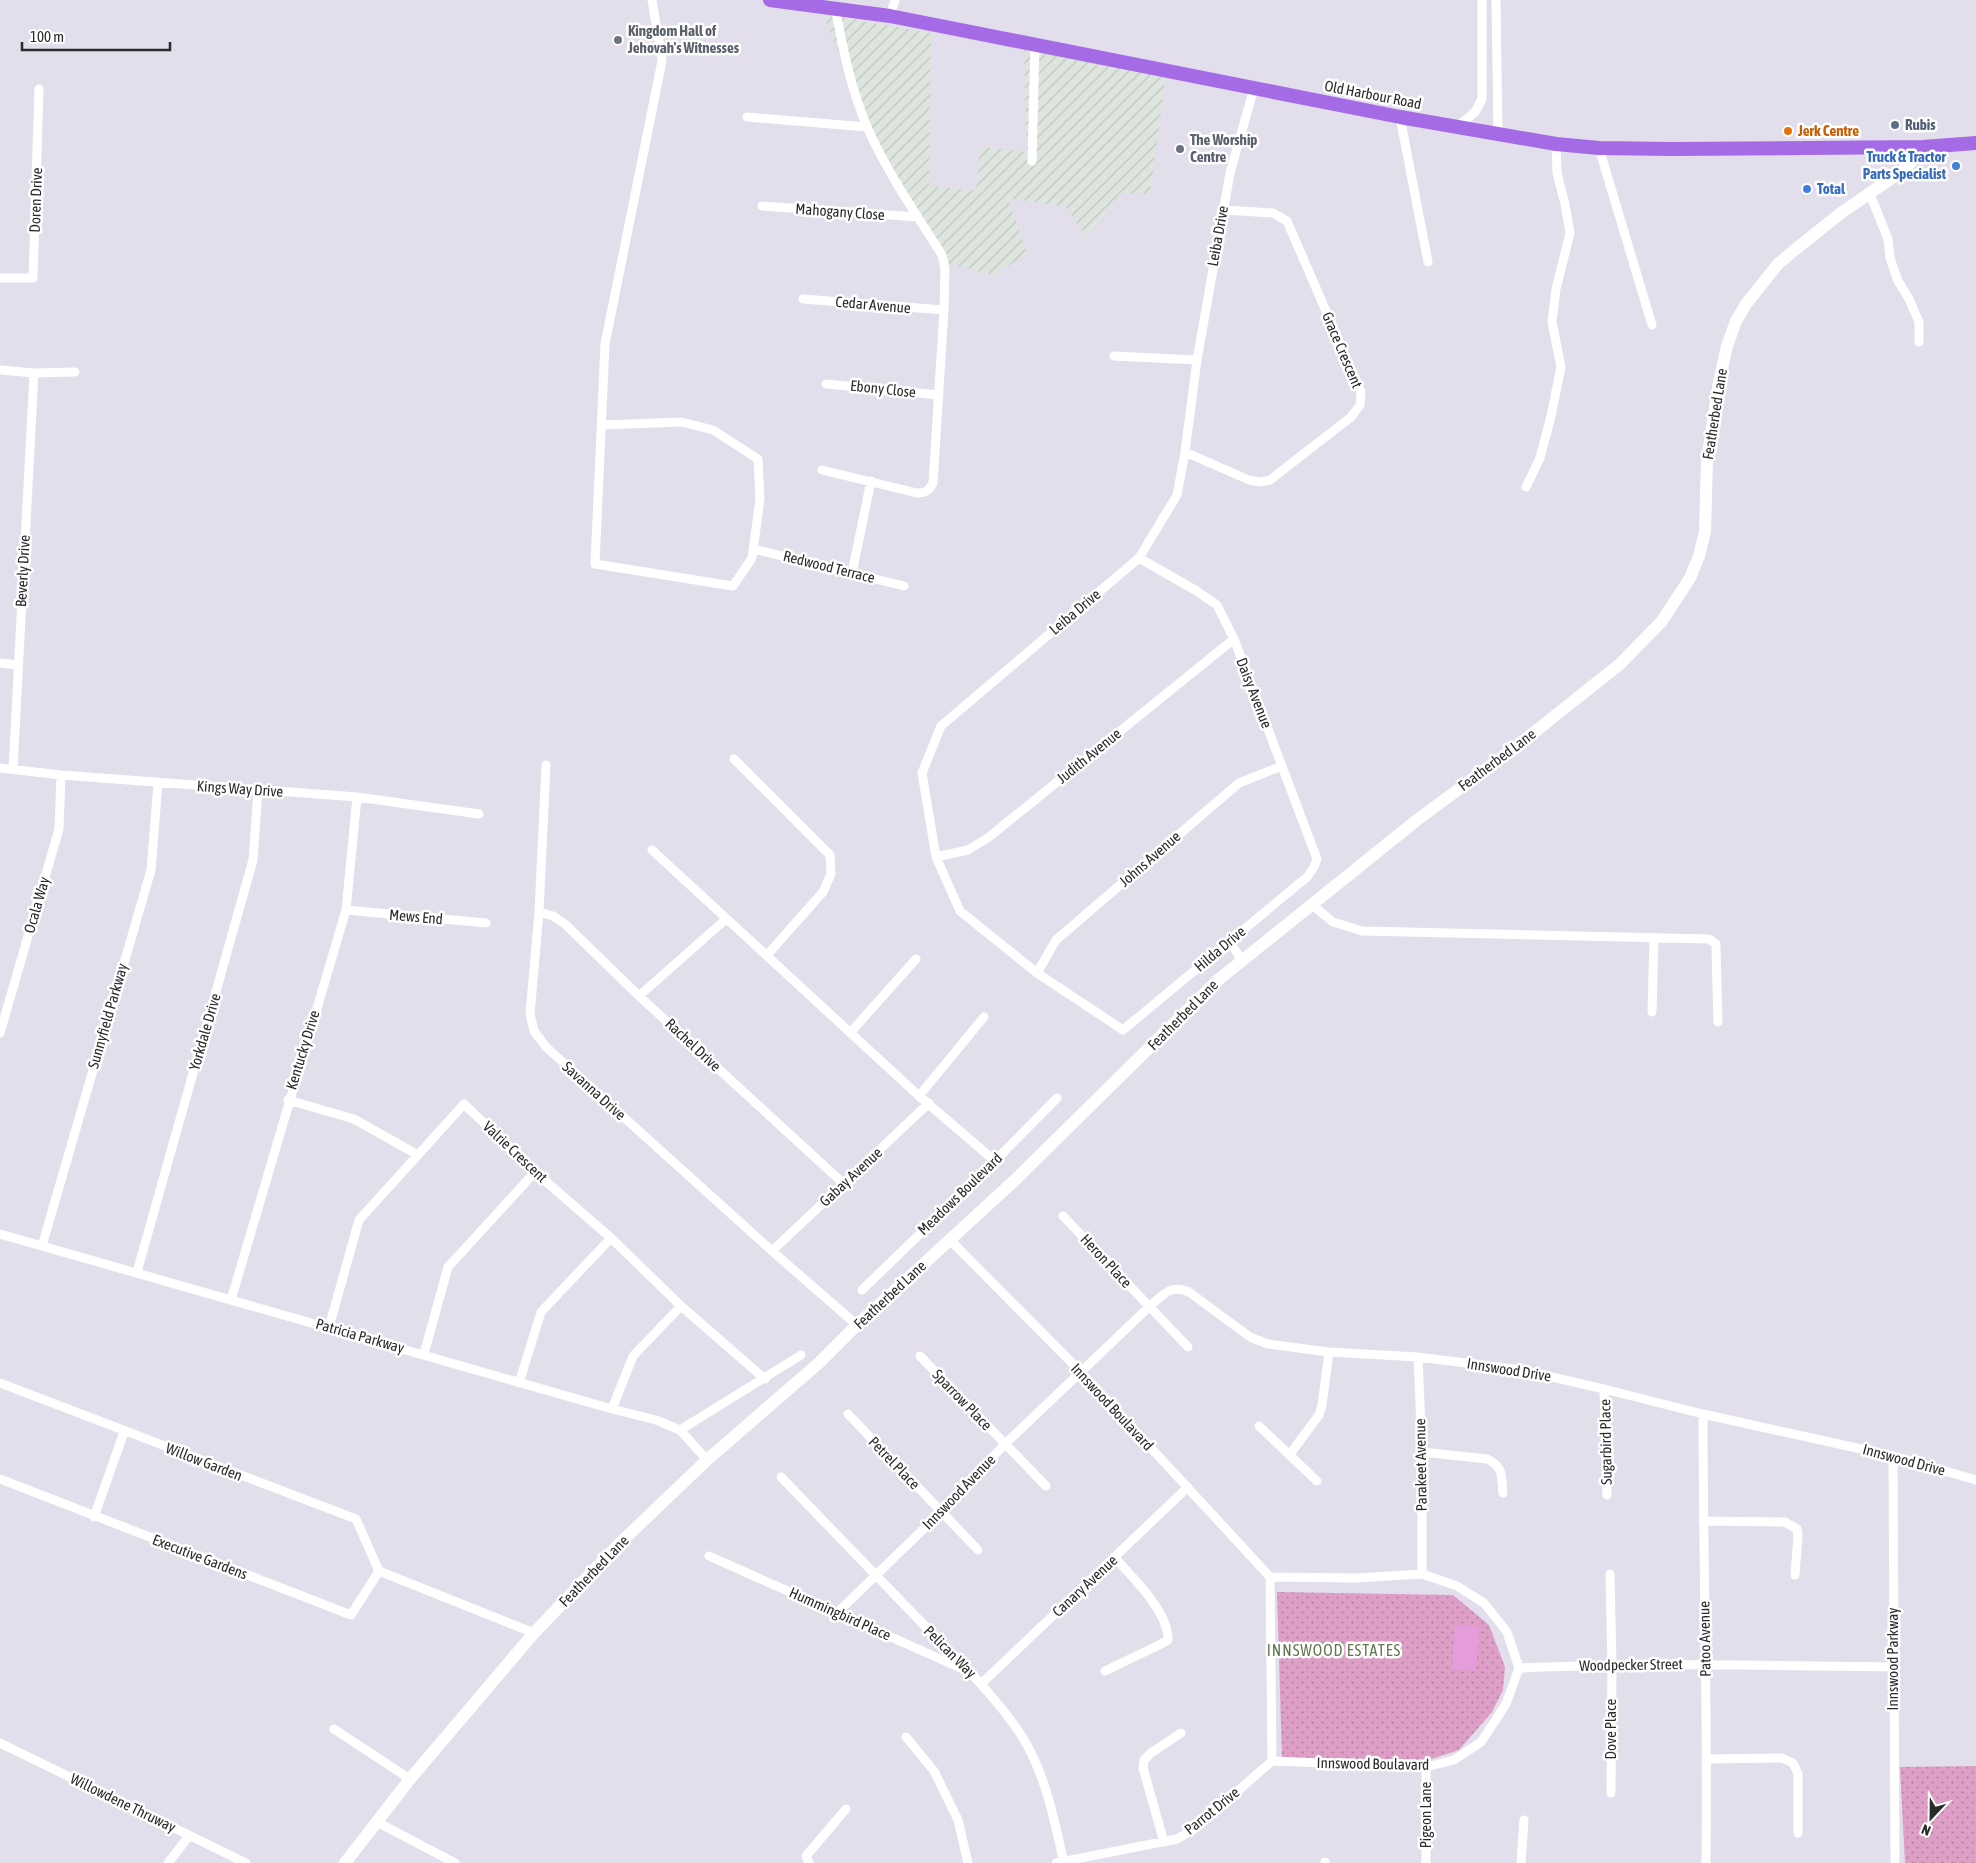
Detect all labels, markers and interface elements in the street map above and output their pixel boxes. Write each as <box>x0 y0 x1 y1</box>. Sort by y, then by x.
scale bar <box>22 20 170 52</box>
place label: Kingdom Hall of Jehovah's Witnesses <box>627 22 740 56</box>
text: 100 m <box>30 28 64 45</box>
marker: Kingdom Hall of Jehovah's Witnesses <box>612 34 624 46</box>
street label: Old Harbour Road <box>1323 77 1423 112</box>
place label: Rubis <box>1905 116 1936 133</box>
marker: Rubis <box>1889 119 1901 131</box>
place label: Jerk Centre <box>1797 122 1859 139</box>
marker: Jerk Centre <box>1782 125 1794 137</box>
place label: The Worship Centre <box>1190 131 1257 165</box>
marker: The Worship Centre <box>1174 143 1186 155</box>
place label: Truck & Tractor Parts Specialist <box>1863 148 1947 182</box>
marker: Truck & Tractor Parts Specialist <box>1950 160 1962 172</box>
street label: Doren Drive <box>26 167 45 233</box>
place label: Total <box>1817 180 1846 197</box>
marker: Total <box>1801 183 1813 195</box>
street label: Mahogany Close <box>795 200 886 223</box>
street label: Leiba Drive <box>1204 204 1231 268</box>
street label: Cedar Avenue <box>835 293 912 316</box>
street label: Grace Crescent <box>1319 309 1366 390</box>
street label: Featherbed Lane <box>1699 367 1730 461</box>
street label: Ebony Close <box>849 377 917 400</box>
street label: Beverly Drive <box>12 534 33 607</box>
street label: Redwood Terrace <box>782 547 877 586</box>
street label: Leiba Drive <box>1046 585 1104 638</box>
street label: Daisy Avenue <box>1233 655 1276 731</box>
street label: Judith Avenue <box>1053 724 1124 787</box>
street label: Featherbed Lane <box>1455 725 1539 794</box>
street label: Kings Way Drive <box>196 777 284 800</box>
street label: Johns Avenue <box>1116 827 1184 890</box>
street label: Ocala Way <box>20 875 53 935</box>
street label: Mews End <box>389 906 444 927</box>
street label: Hilda Drive <box>1191 922 1249 975</box>
street label: Sunnyfield Parkway <box>84 961 131 1070</box>
street label: Featherbed Lane <box>1144 976 1221 1053</box>
street label: Yorkdale Drive <box>185 991 224 1072</box>
street label: Kentucky Drive <box>282 1008 323 1092</box>
street label: Rachel Drive <box>662 1015 725 1075</box>
street label: Savanna Drive <box>559 1058 630 1123</box>
street label: Valrie Crescent <box>480 1118 551 1186</box>
street label: Gabay Avenue <box>816 1143 885 1210</box>
street label: Meadows Boulevard <box>914 1149 1005 1238</box>
street label: Heron Place <box>1077 1230 1136 1291</box>
street label: Featherbed Lane <box>850 1257 929 1332</box>
street label: Patricia Parkway <box>314 1315 406 1356</box>
street label: Innswood Drive <box>1466 1354 1552 1385</box>
street label: Innswood Boulavard <box>1068 1360 1157 1454</box>
street label: Sparrow Place <box>929 1366 996 1434</box>
street label: Sugarbird Place <box>1596 1399 1615 1485</box>
street label: Parakeet Avenue <box>1411 1418 1430 1512</box>
street label: Petrel Place <box>865 1433 924 1493</box>
street label: Willow Garden <box>164 1439 245 1484</box>
street label: Innswood Drive <box>1861 1440 1947 1479</box>
street label: Innswood Avenue <box>919 1451 999 1533</box>
street label: Executive Gardens <box>150 1531 250 1582</box>
street label: Featherbed Lane <box>555 1531 632 1610</box>
street label: Canary Avenue <box>1049 1551 1121 1620</box>
street label: Hummingbird Place <box>787 1583 894 1644</box>
street label: Patoo Avenue <box>1695 1601 1714 1677</box>
street label: Innswood Parkway <box>1884 1608 1901 1710</box>
street label: Pelican Way <box>921 1622 980 1681</box>
district label: INNSWOOD ESTATES <box>1267 1641 1401 1659</box>
street label: Woodpecker Street <box>1579 1655 1683 1674</box>
street label: Dove Place <box>1602 1698 1619 1759</box>
street label: Innswood Boulavard <box>1317 1754 1429 1773</box>
street label: Willowdene Thruway <box>68 1770 179 1835</box>
street label: Pigeon Lane <box>1417 1781 1434 1848</box>
street label: Parrot Drive <box>1181 1783 1243 1838</box>
north arrow <box>1906 1793 1956 1843</box>
text: N <box>1919 1821 1933 1839</box>

